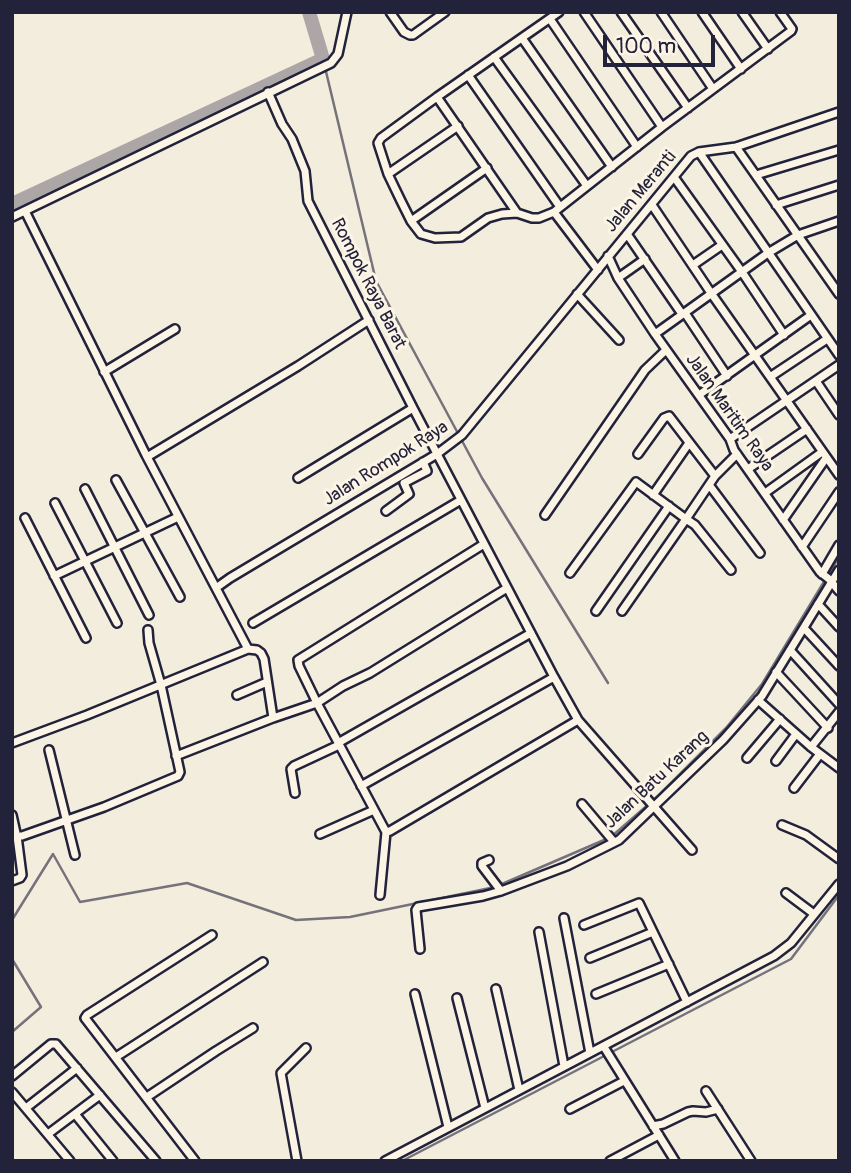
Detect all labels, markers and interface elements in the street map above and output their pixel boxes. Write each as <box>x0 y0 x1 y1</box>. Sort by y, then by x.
scale bar <box>606 21 718 65</box>
text: 100 m <box>616 33 676 60</box>
street label: Jalan Meranti <box>601 147 681 237</box>
street label: Rompok Raya Barat <box>326 215 410 353</box>
street label: Jalan Maritim Raya <box>680 350 778 476</box>
street label: Jalan Rompok Raya <box>320 417 452 511</box>
street label: Jalan Batu Karang <box>601 726 713 834</box>

